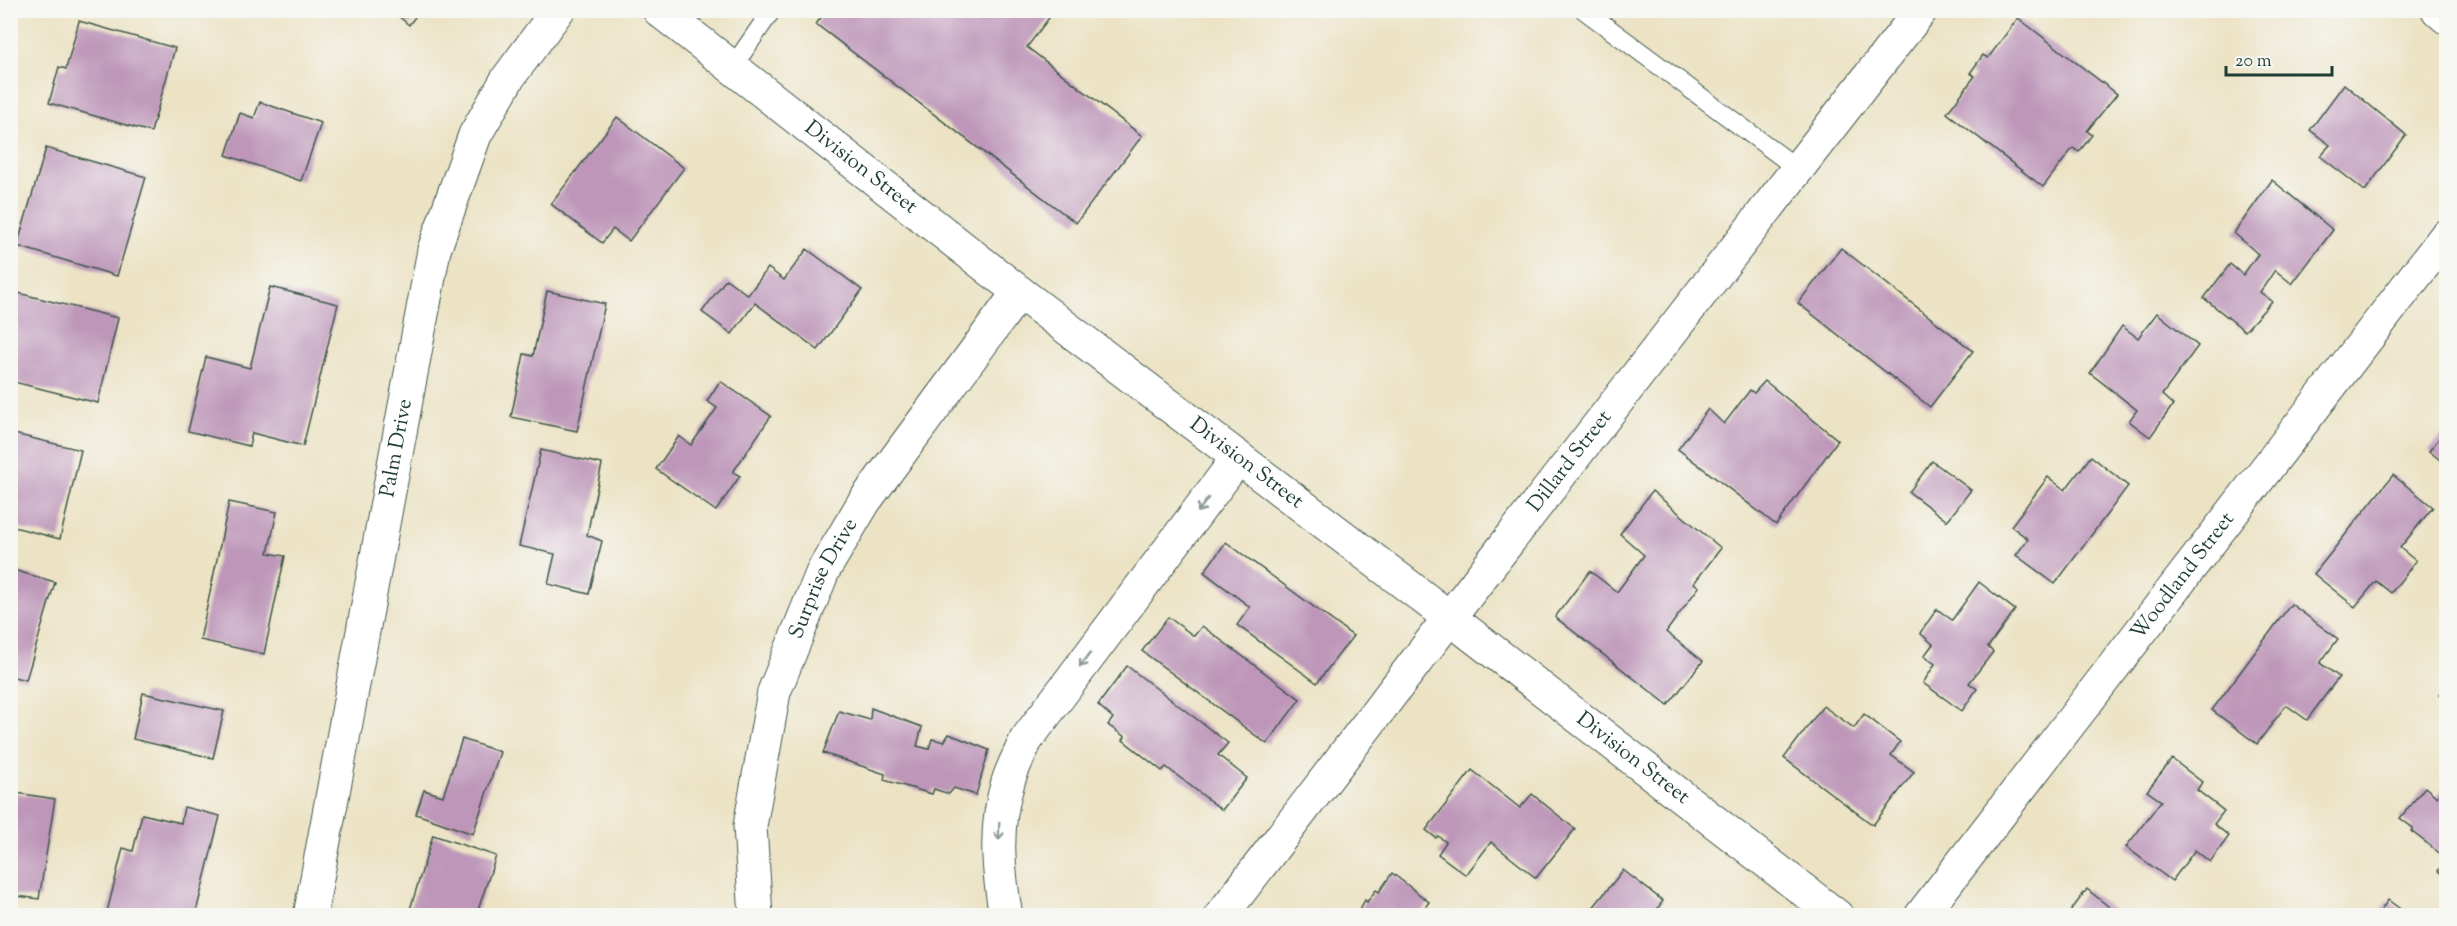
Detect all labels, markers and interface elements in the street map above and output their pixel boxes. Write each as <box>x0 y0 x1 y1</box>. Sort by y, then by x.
scale bar <box>2226 39 2332 77</box>
text: 20 m <box>2235 49 2272 75</box>
street label: Division Street <box>798 114 923 222</box>
street label: Palm Drive <box>373 396 421 500</box>
street label: Dillard Street <box>1521 404 1620 519</box>
street label: Division Street <box>1183 411 1310 517</box>
one-way arrow <box>1197 496 1209 512</box>
street label: Woodland Street <box>2124 506 2242 647</box>
street label: Surprise Drive <box>782 513 866 644</box>
one-way arrow <box>1078 651 1091 667</box>
street label: Division Street <box>1569 705 1696 812</box>
one-way arrow <box>993 820 1004 840</box>

